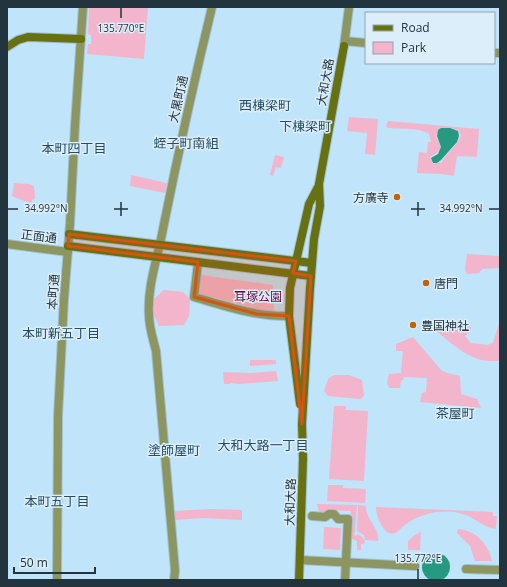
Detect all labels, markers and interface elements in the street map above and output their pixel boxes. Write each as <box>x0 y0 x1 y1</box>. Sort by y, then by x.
legend <box>365 12 495 64</box>
text: Road <box>401 19 430 36</box>
text: 135.770°E <box>98 21 144 35</box>
text: Park <box>401 39 427 56</box>
street label: 大和大路 <box>312 57 338 107</box>
street label: 大黒町通 <box>164 74 192 124</box>
district label: 西棟梁町 <box>239 96 291 114</box>
district label: 下棟梁町 <box>279 117 331 135</box>
district label: 蛭子町南組 <box>153 134 219 152</box>
district label: 本町四丁目 <box>41 139 107 157</box>
place label: 方廣寺 <box>353 189 389 206</box>
marker: 方廣寺 <box>392 192 402 202</box>
text: 34.992°N <box>24 201 68 215</box>
text: 34.992°N <box>439 201 483 215</box>
street label: 正面通 <box>20 225 58 247</box>
street label: 本町通 <box>43 273 63 311</box>
place label: 唐門 <box>434 275 458 292</box>
marker: 唐門 <box>421 278 431 288</box>
park label: 耳塚公園 <box>234 288 282 305</box>
place label: 豊国神社 <box>421 317 469 334</box>
marker: 豊国神社 <box>408 320 418 330</box>
district label: 本町新五丁目 <box>22 324 100 342</box>
district label: 茶屋町 <box>435 404 475 422</box>
district label: 大和大路一丁目 <box>217 436 309 454</box>
district label: 塗師屋町 <box>148 441 200 459</box>
street label: 大和大路 <box>281 478 299 526</box>
district label: 本町五丁目 <box>24 492 90 510</box>
scale bar <box>14 549 95 575</box>
text: 135.772°E <box>395 551 441 565</box>
text: 50 m <box>20 554 48 571</box>

